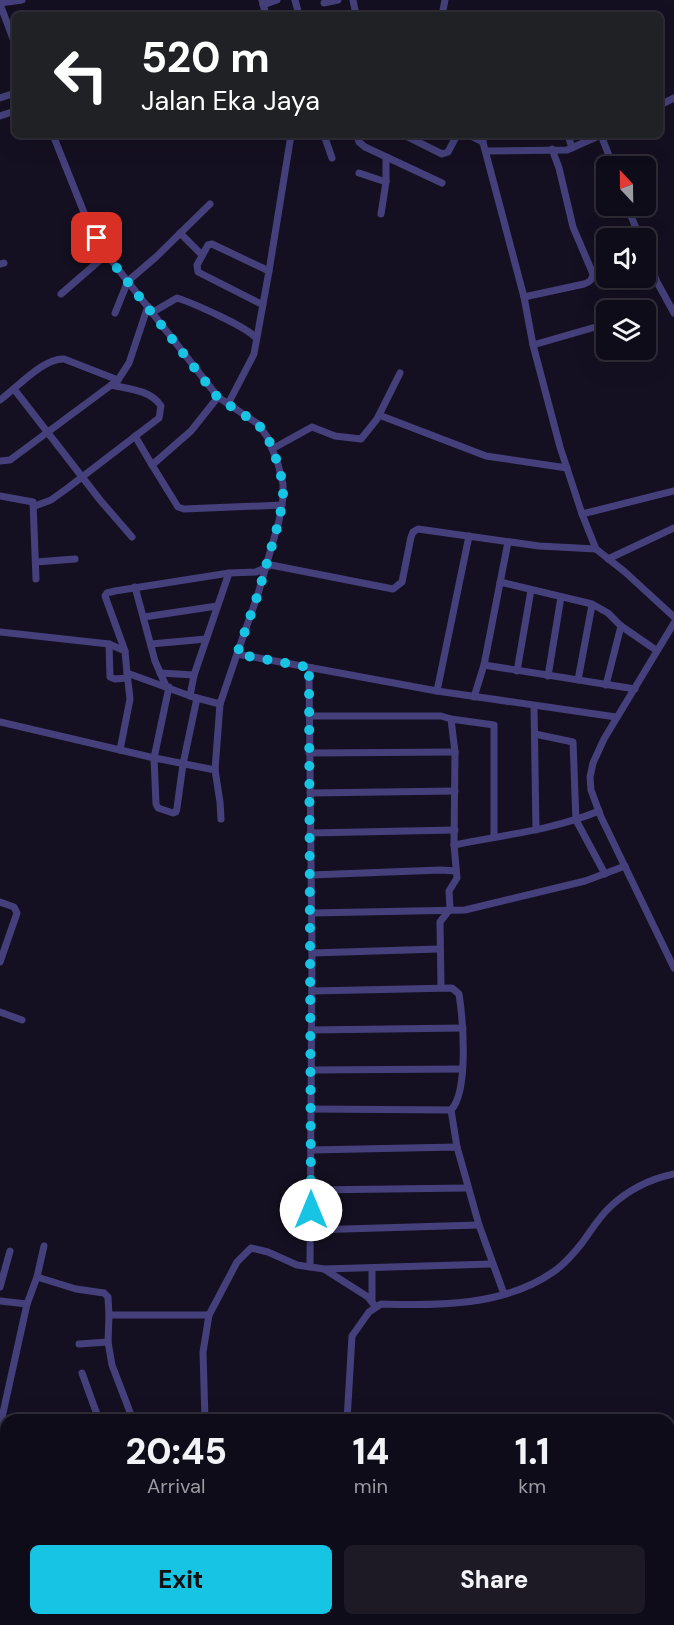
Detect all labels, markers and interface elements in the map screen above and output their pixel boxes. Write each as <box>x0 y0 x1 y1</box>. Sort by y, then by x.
text: 520 m <box>141 30 270 85</box>
icon: left <box>42 36 120 114</box>
text: Jalan Eka Jaya <box>141 83 320 118</box>
north arrow <box>596 156 656 216</box>
map controls <box>596 156 656 360</box>
pin <box>71 212 122 263</box>
icon: arrive <box>80 221 113 254</box>
button: sound <box>596 228 656 288</box>
button: layers <box>596 300 656 360</box>
position arrow <box>279 1178 343 1242</box>
text: 20:45 <box>126 1428 227 1475</box>
text: 14 <box>352 1428 389 1475</box>
text: 1.1 <box>515 1428 549 1475</box>
text: Arrival <box>147 1473 205 1499</box>
text: min <box>354 1473 388 1499</box>
text: km <box>518 1473 546 1499</box>
button: Exit <box>30 1545 332 1614</box>
button: Share <box>344 1545 645 1614</box>

